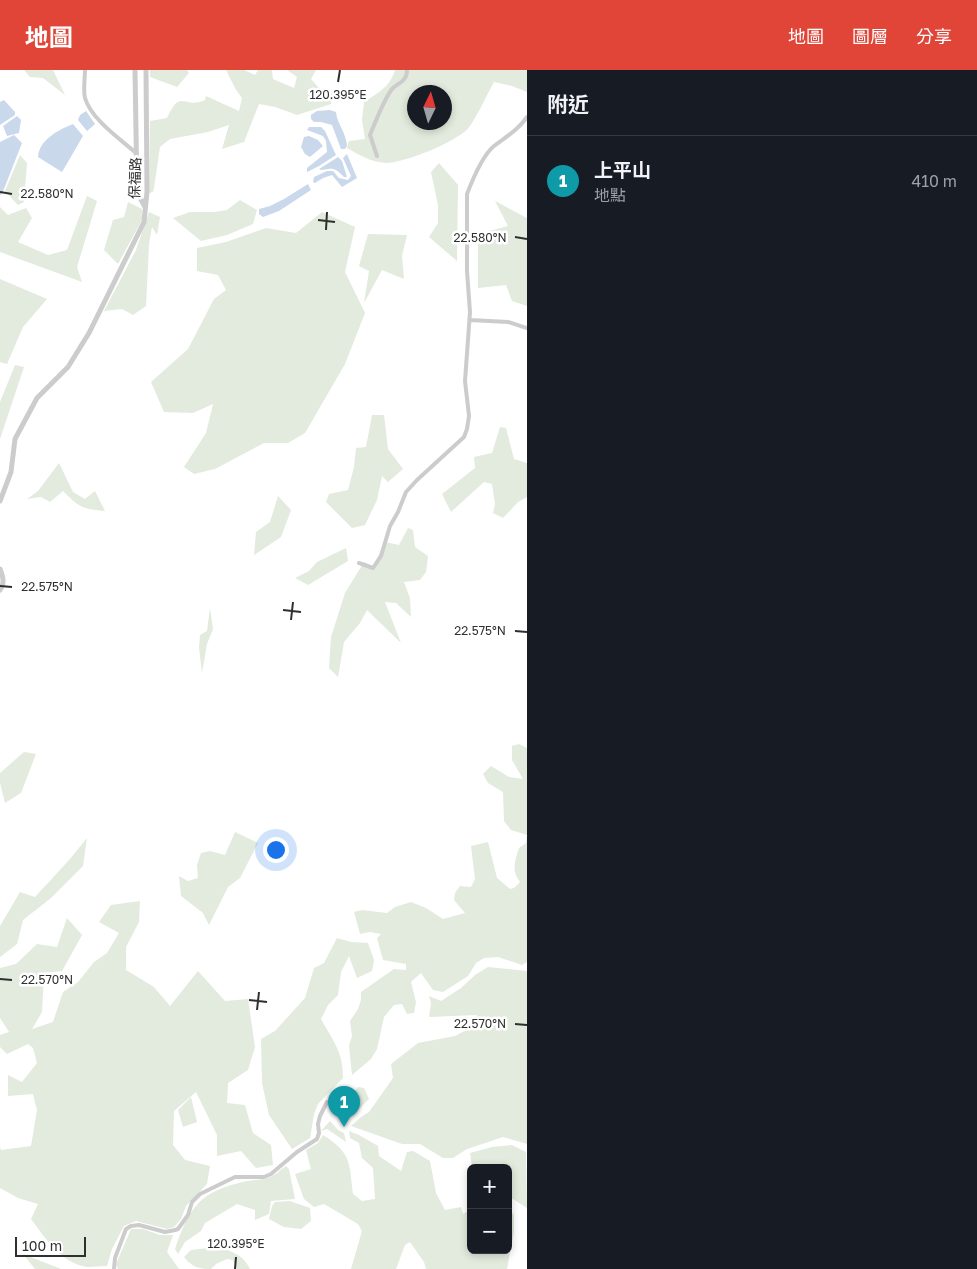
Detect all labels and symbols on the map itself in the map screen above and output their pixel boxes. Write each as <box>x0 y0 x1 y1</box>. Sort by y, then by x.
north arrow <box>407 85 452 130</box>
text: 120.395°E <box>309 87 367 102</box>
street label: 保福路 <box>125 157 144 199</box>
text: 22.580°N <box>20 186 74 201</box>
text: 22.580°N <box>453 230 507 245</box>
text: 22.575°N <box>21 579 73 594</box>
text: 22.575°N <box>454 623 506 638</box>
your location <box>263 837 289 863</box>
text: 22.570°N <box>21 972 73 987</box>
text: 22.570°N <box>454 1016 506 1031</box>
pin: 1 <box>328 1086 360 1127</box>
scale bar <box>15 1234 86 1257</box>
text: 120.395°E <box>207 1236 265 1251</box>

